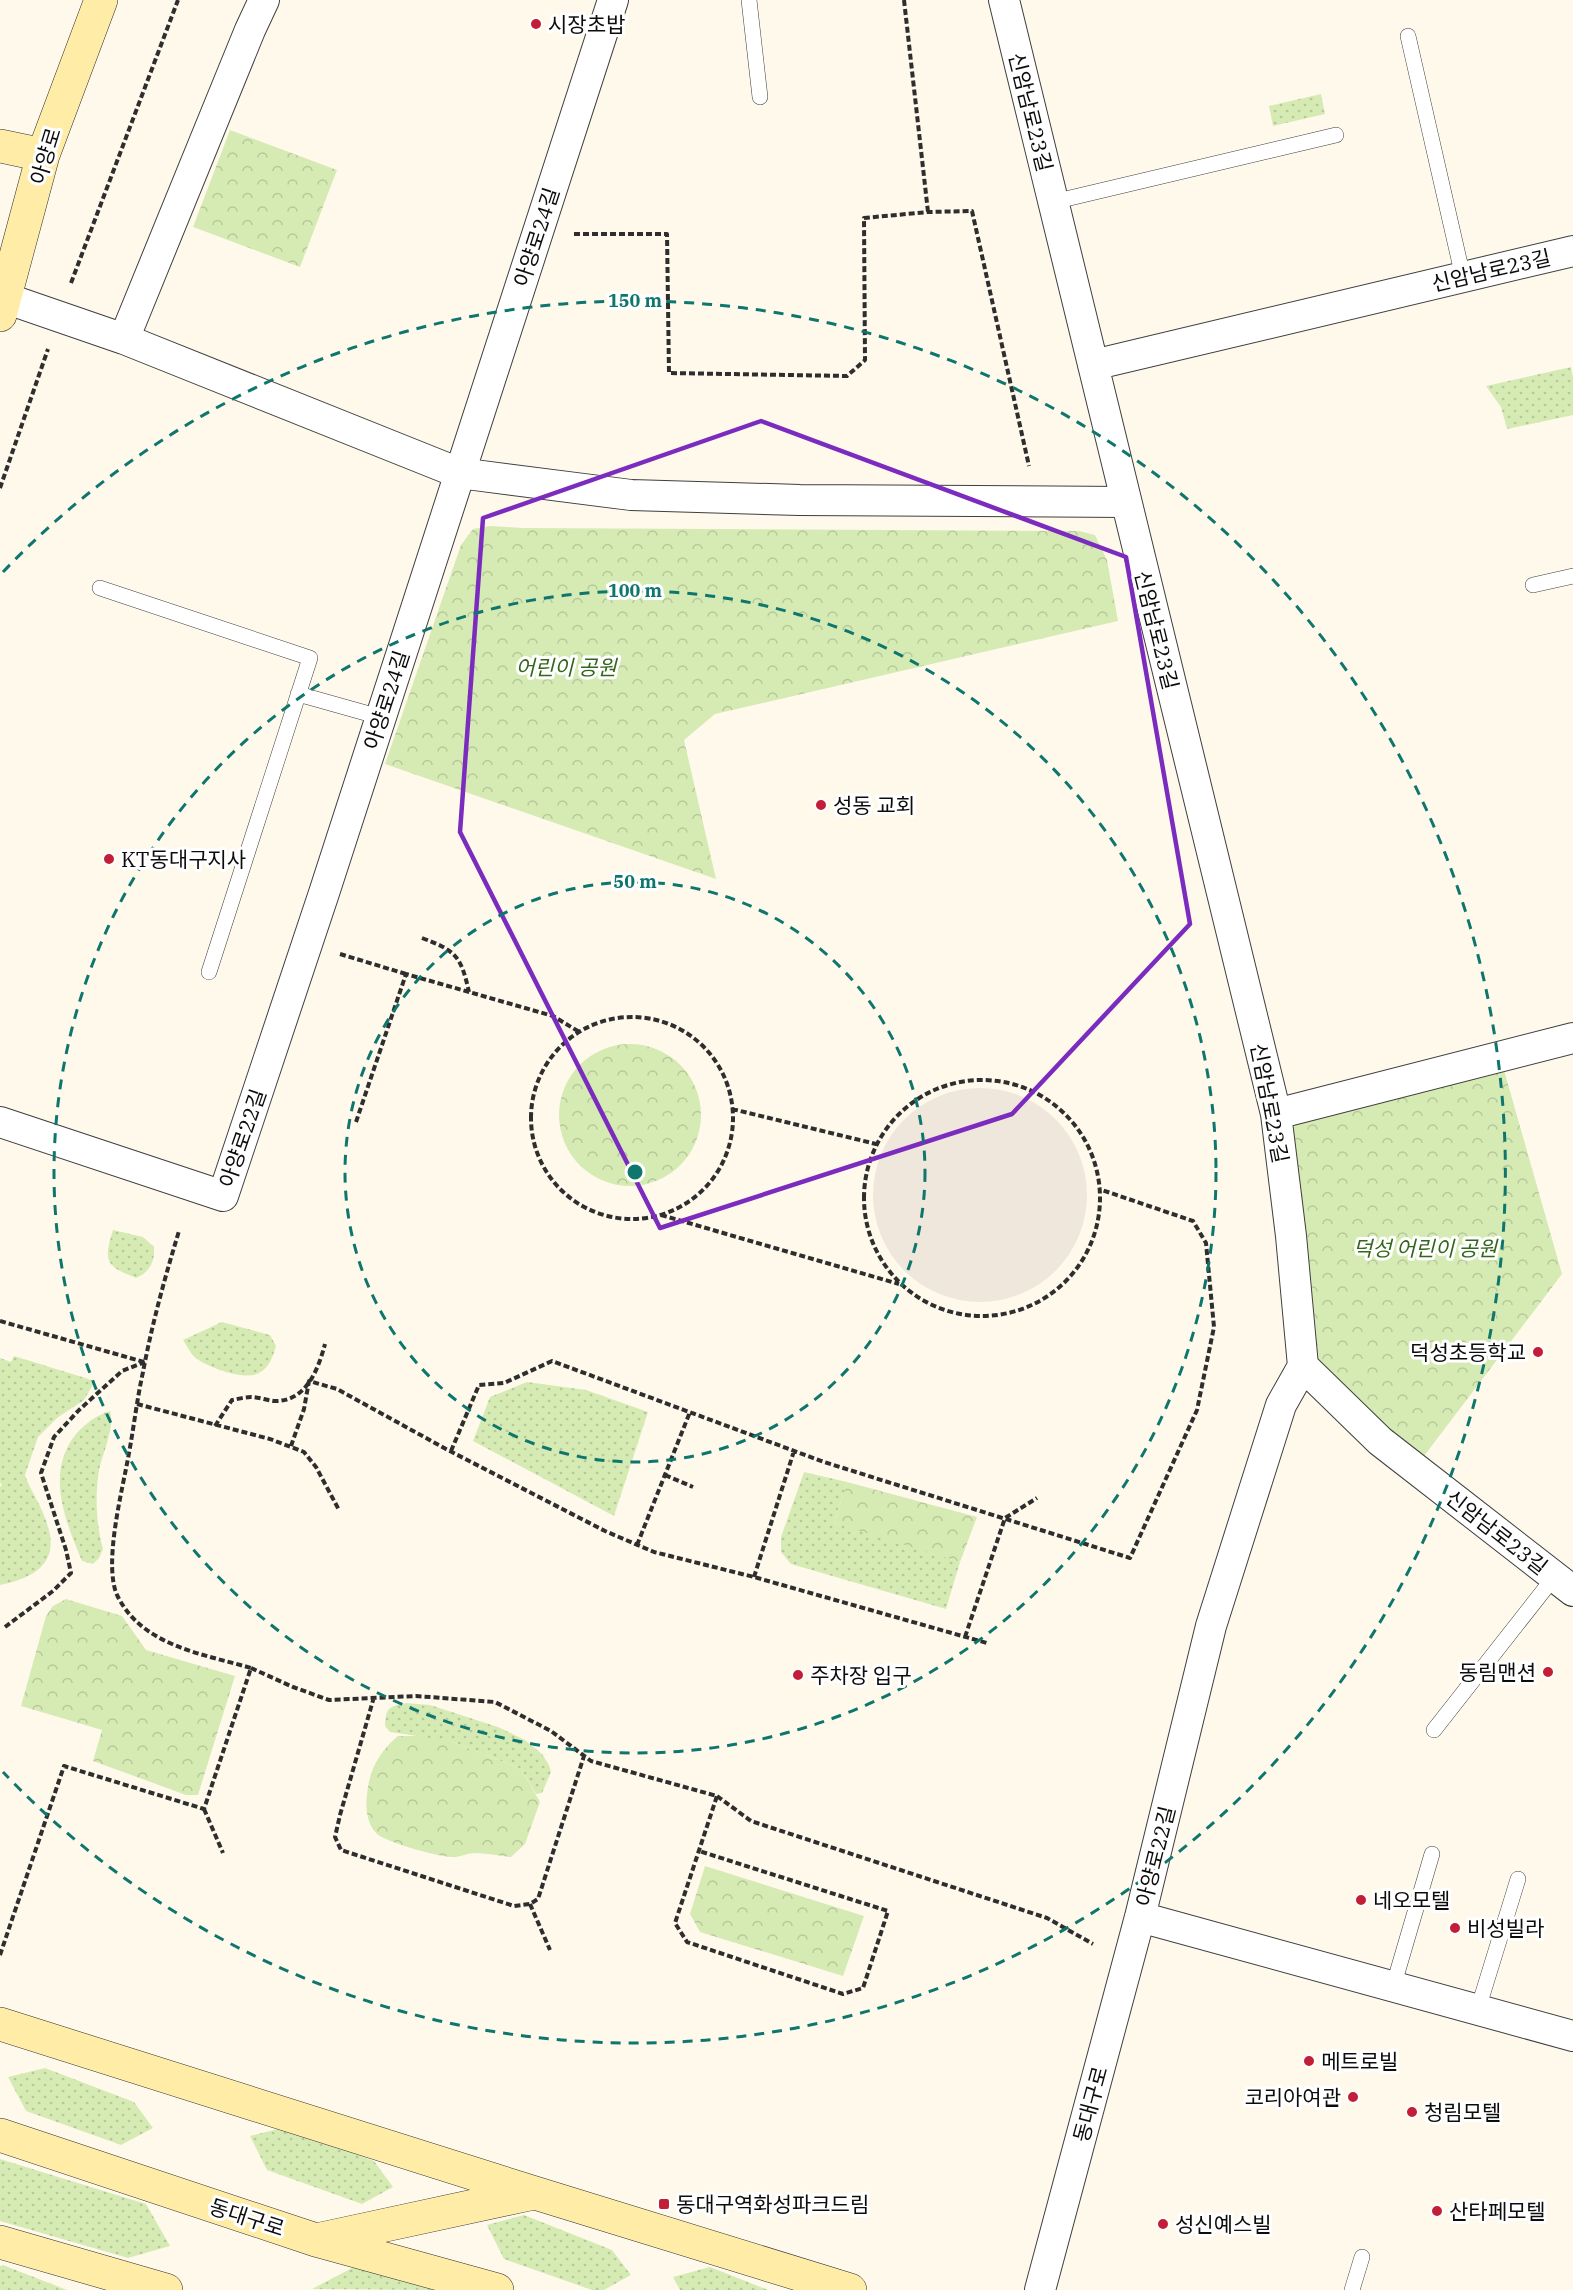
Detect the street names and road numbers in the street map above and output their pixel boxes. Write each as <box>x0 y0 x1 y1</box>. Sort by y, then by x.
street label: 신암남로23길 <box>1003 50 1059 174</box>
street label: 아양로 <box>23 124 67 188</box>
street label: 아양로24길 <box>507 184 565 290</box>
street label: 신암남로23길 <box>1429 243 1553 297</box>
street label: 신암남로23길 <box>1129 568 1185 692</box>
street label: 아양로24길 <box>357 647 415 753</box>
street label: 신암남로23길 <box>1245 1041 1295 1165</box>
street label: 아양로22길 <box>212 1085 272 1191</box>
street label: 신암남로23길 <box>1440 1483 1554 1581</box>
street label: 아양로22길 <box>1129 1803 1181 1909</box>
street label: 동대구로 <box>1066 2063 1114 2145</box>
street label: 동대구로 <box>206 2192 288 2242</box>

